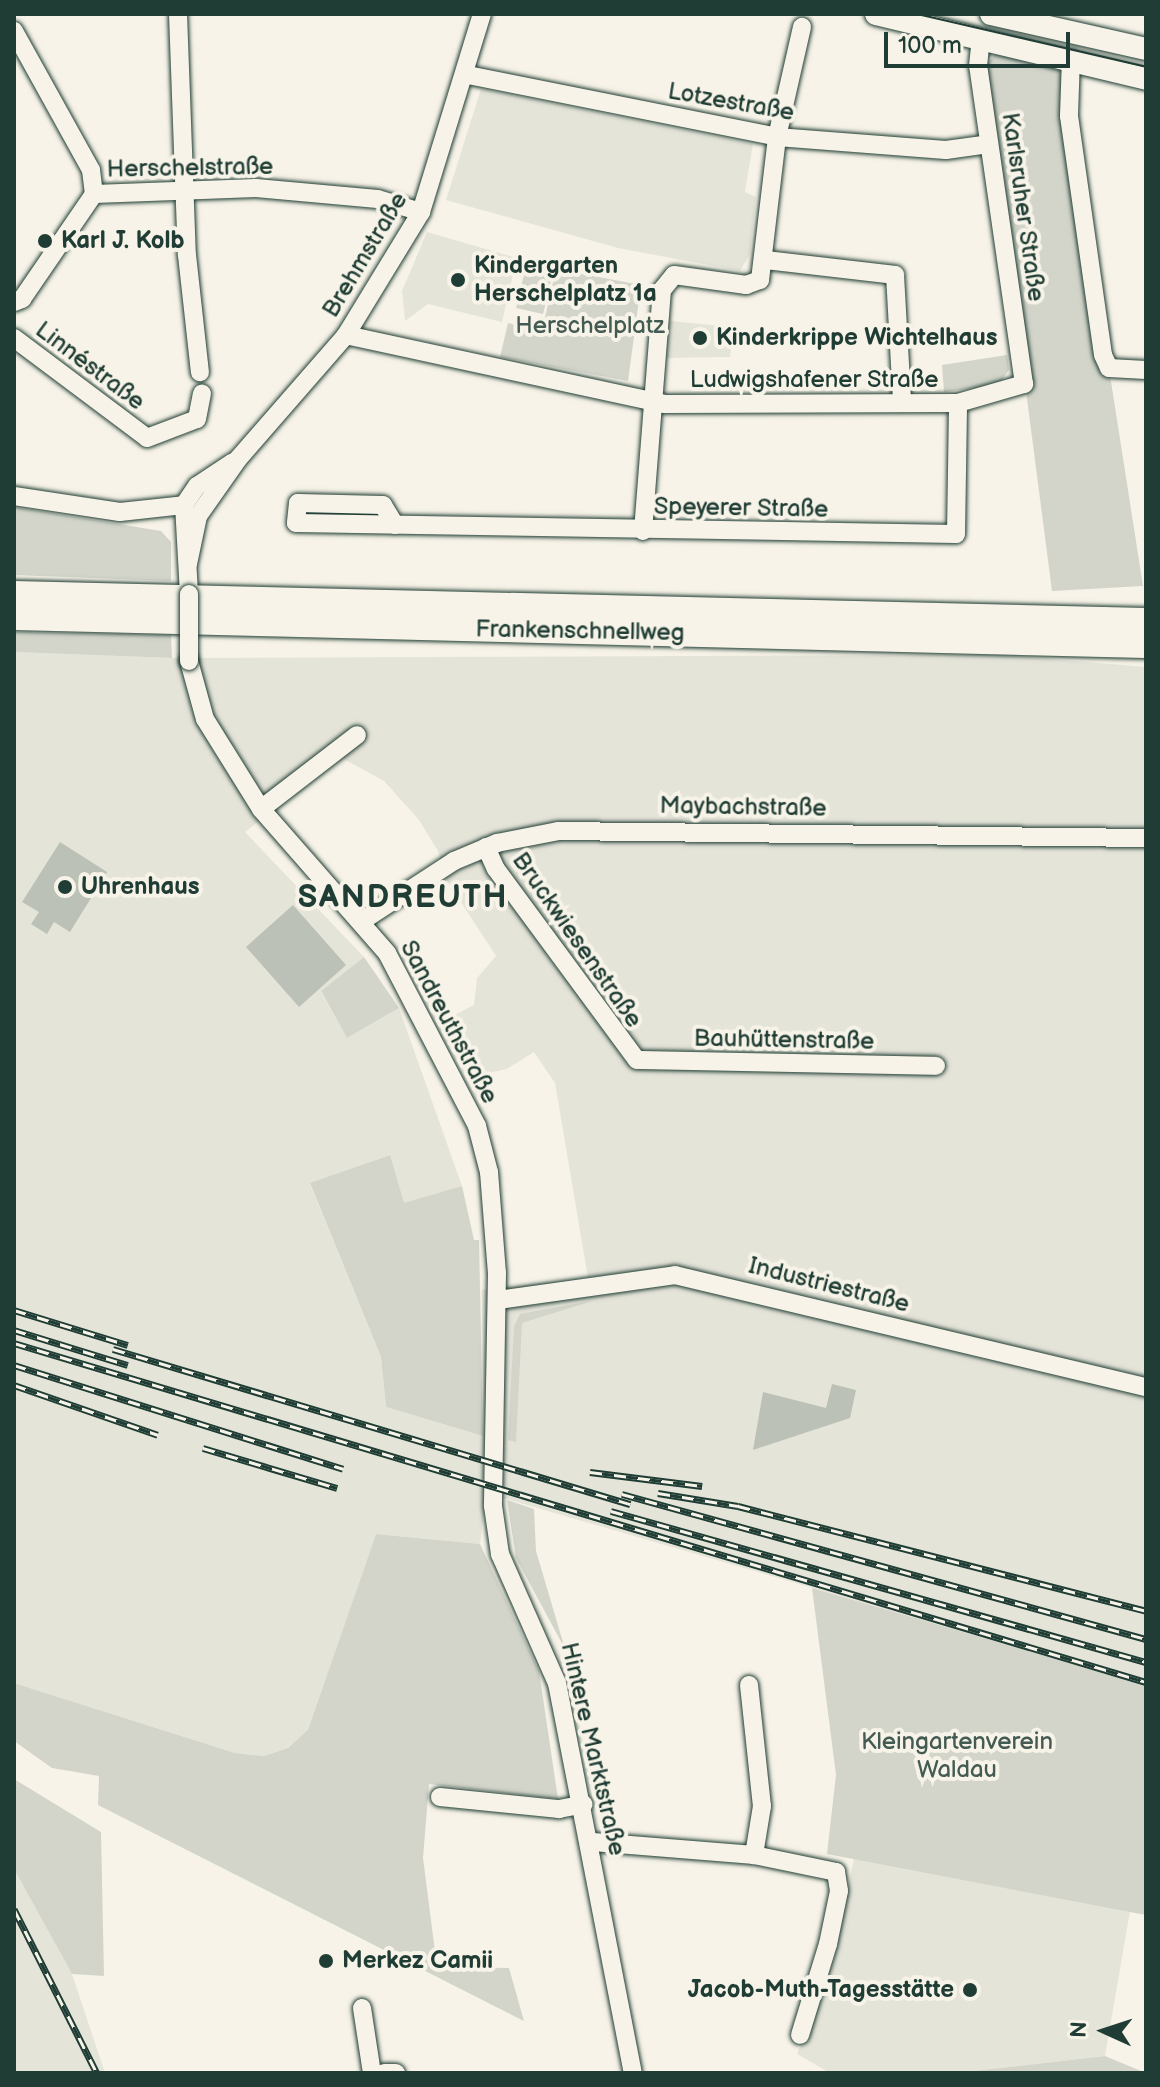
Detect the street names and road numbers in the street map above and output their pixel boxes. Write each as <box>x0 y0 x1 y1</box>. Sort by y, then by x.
street label: Lotzestraße <box>666 77 796 127</box>
street label: Karlsruher Straße <box>995 111 1051 303</box>
street label: Herschelstraße <box>106 152 274 184</box>
street label: Brehmstraße <box>316 187 414 323</box>
street label: Linnéstraße <box>30 316 150 416</box>
street label: Ludwigshafener Straße <box>689 366 939 394</box>
street label: Speyerer Straße <box>653 492 829 524</box>
street label: Frankenschnellweg <box>475 615 685 647</box>
street label: Maybachstraße <box>659 791 827 823</box>
street label: Bruckwiesenstraße <box>506 847 648 1033</box>
street label: Sandreuthstraße <box>394 936 504 1108</box>
street label: Bauhüttenstraße <box>694 1024 874 1056</box>
street label: Industriestraße <box>746 1251 912 1319</box>
street label: Hintere Marktstraße <box>554 1640 632 1858</box>

